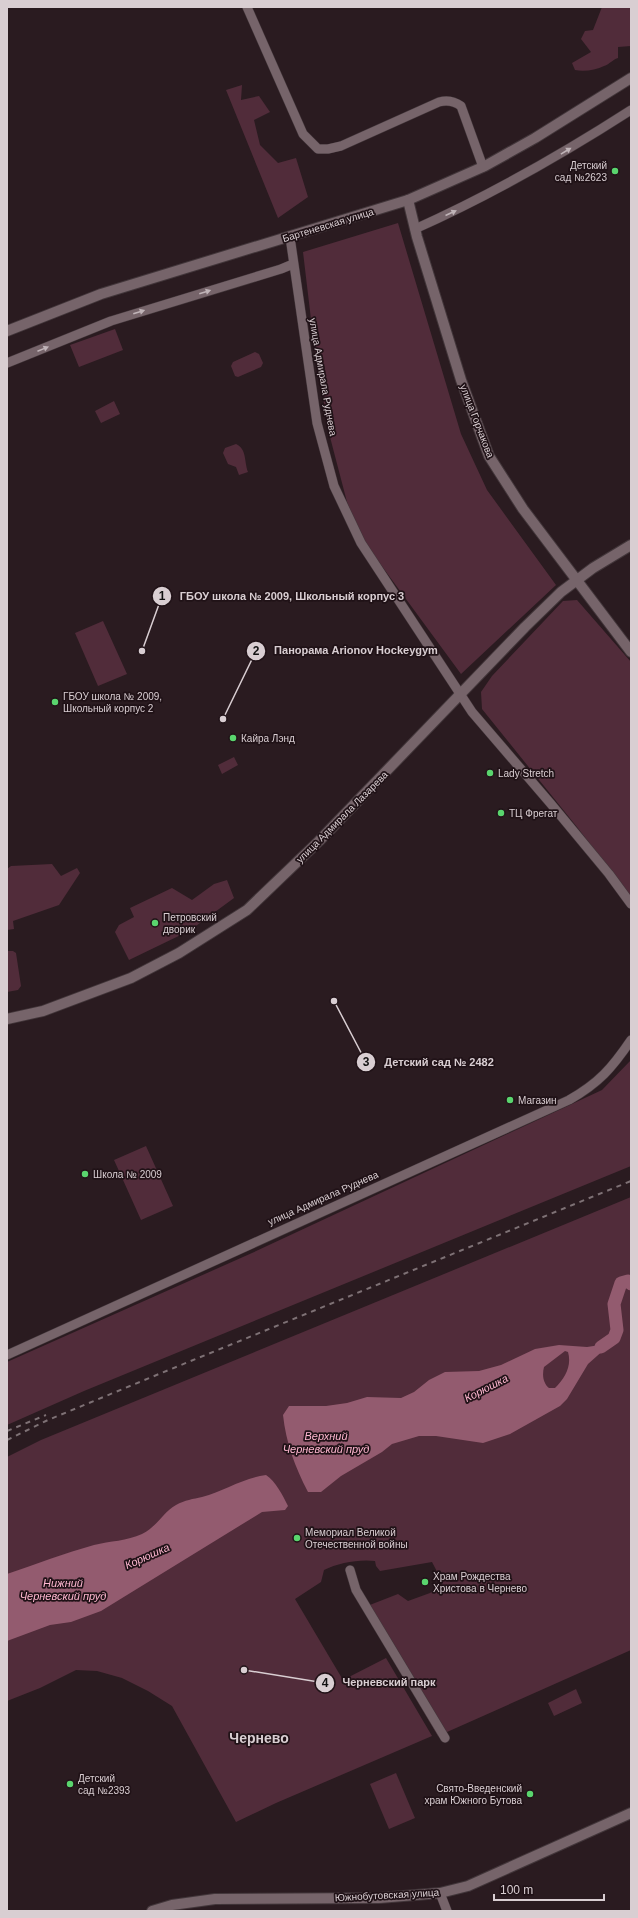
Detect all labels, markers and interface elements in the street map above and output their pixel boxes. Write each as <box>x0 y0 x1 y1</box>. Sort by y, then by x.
one-way arrow <box>561 147 571 155</box>
place label: Детский сад №2623 <box>555 160 607 183</box>
marker: Детский сад №2623 <box>610 166 620 176</box>
street label: Бартеневская улица <box>281 206 375 244</box>
one-way arrow <box>445 210 456 216</box>
one-way arrow <box>199 289 211 295</box>
one-way arrow <box>133 309 145 315</box>
street label: улица Адмирала Руднева <box>307 317 339 437</box>
one-way arrow <box>38 345 50 351</box>
street label: улица Горчакова <box>458 383 496 460</box>
callout: ГБОУ школа № 2009, Школьный корпус 3 <box>152 584 412 607</box>
text: 1 <box>159 589 166 603</box>
text: ГБОУ школа № 2009, Школьный корпус 3 <box>180 590 404 602</box>
callout: Панорама Arionov Hockeygym <box>246 639 445 662</box>
text: 2 <box>253 644 260 658</box>
text: Панорама Arionov Hockeygym <box>274 644 438 656</box>
place label: ГБОУ школа № 2009, Школьный корпус 2 <box>63 691 162 714</box>
marker: ГБОУ школа № 2009, Школьный корпус 2 <box>50 697 60 707</box>
marker: Кайра Лэнд <box>228 733 238 743</box>
place label: Кайра Лэнд <box>241 733 295 744</box>
marker: Lady Stretch <box>485 768 495 778</box>
place label: Lady Stretch <box>498 768 554 779</box>
street label: улица Адмирала Лазарева <box>294 769 390 865</box>
marker: ТЦ Фрегат <box>496 808 506 818</box>
place label: ТЦ Фрегат <box>509 808 558 819</box>
place label: Петровский дворик <box>163 912 217 935</box>
marker: Петровский дворик <box>150 918 160 928</box>
callout: Детский сад № 2482 <box>356 1050 501 1073</box>
text: 3 <box>363 1055 370 1069</box>
text: Детский сад № 2482 <box>384 1056 494 1068</box>
marker: Магазин <box>505 1095 515 1105</box>
place label: Магазин <box>518 1095 557 1106</box>
street label: улица Адмирала Руднева <box>266 1168 380 1227</box>
marker: Школа № 2009 <box>80 1169 90 1179</box>
place label: Школа № 2009 <box>93 1169 162 1180</box>
water label: Корюшка <box>462 1372 510 1404</box>
water label: Верхний Черневский пруд <box>283 1430 369 1455</box>
place label: Мемориал Великой Отечественной войны <box>305 1527 408 1550</box>
marker: Мемориал Великой Отечественной войны <box>292 1533 302 1543</box>
water label: Корюшка <box>123 1541 171 1571</box>
place label: Храм Рождества Христова в Чернево <box>433 1571 528 1594</box>
water label: Нижний Черневский пруд <box>20 1577 106 1602</box>
marker: Храм Рождества Христова в Чернево <box>420 1577 430 1587</box>
callout: Черневский парк <box>315 1671 444 1694</box>
text: 4 <box>322 1676 329 1690</box>
text: Черневский парк <box>342 1676 436 1688</box>
district label: Чернево <box>229 1730 289 1746</box>
place label: Детский сад №2393 <box>78 1773 131 1796</box>
marker: Детский сад №2393 <box>65 1779 75 1789</box>
place label: Свято-Введенский храм Южного Бутова <box>424 1783 522 1806</box>
marker: Свято-Введенский храм Южного Бутова <box>525 1789 535 1799</box>
scale bar <box>494 1876 604 1902</box>
text: 100 m <box>500 1883 533 1897</box>
street label: Южнобутовская улица <box>335 1887 440 1903</box>

